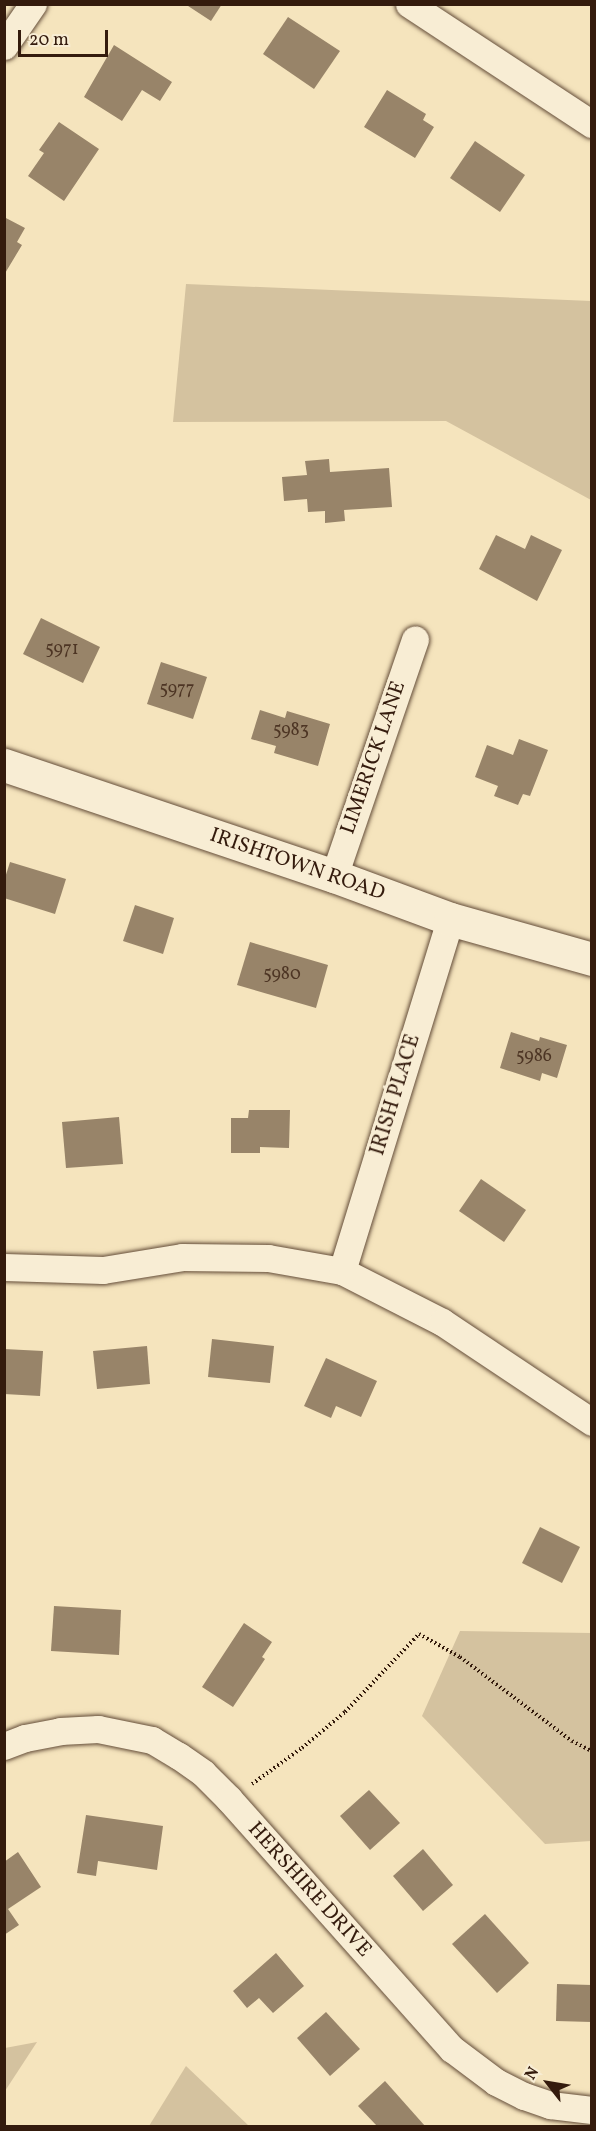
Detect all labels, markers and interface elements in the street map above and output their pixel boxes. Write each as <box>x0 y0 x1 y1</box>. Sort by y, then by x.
scale bar <box>21 18 111 56</box>
text: 20 m <box>29 28 69 53</box>
house number: 5971 <box>45 639 79 661</box>
street label: LIMERICK LANE <box>336 678 412 838</box>
house number: 5977 <box>159 679 195 701</box>
house number: 5983 <box>273 720 309 742</box>
street label: IRISHTOWN ROAD <box>206 823 388 907</box>
house number: 5980 <box>263 964 301 986</box>
street label: IRISH PLACE <box>366 1031 426 1159</box>
house number: 5986 <box>516 1046 552 1068</box>
street label: HERSHIRE DRIVE <box>242 1817 376 1963</box>
north arrow <box>518 2053 578 2113</box>
text: N <box>520 2063 545 2084</box>

